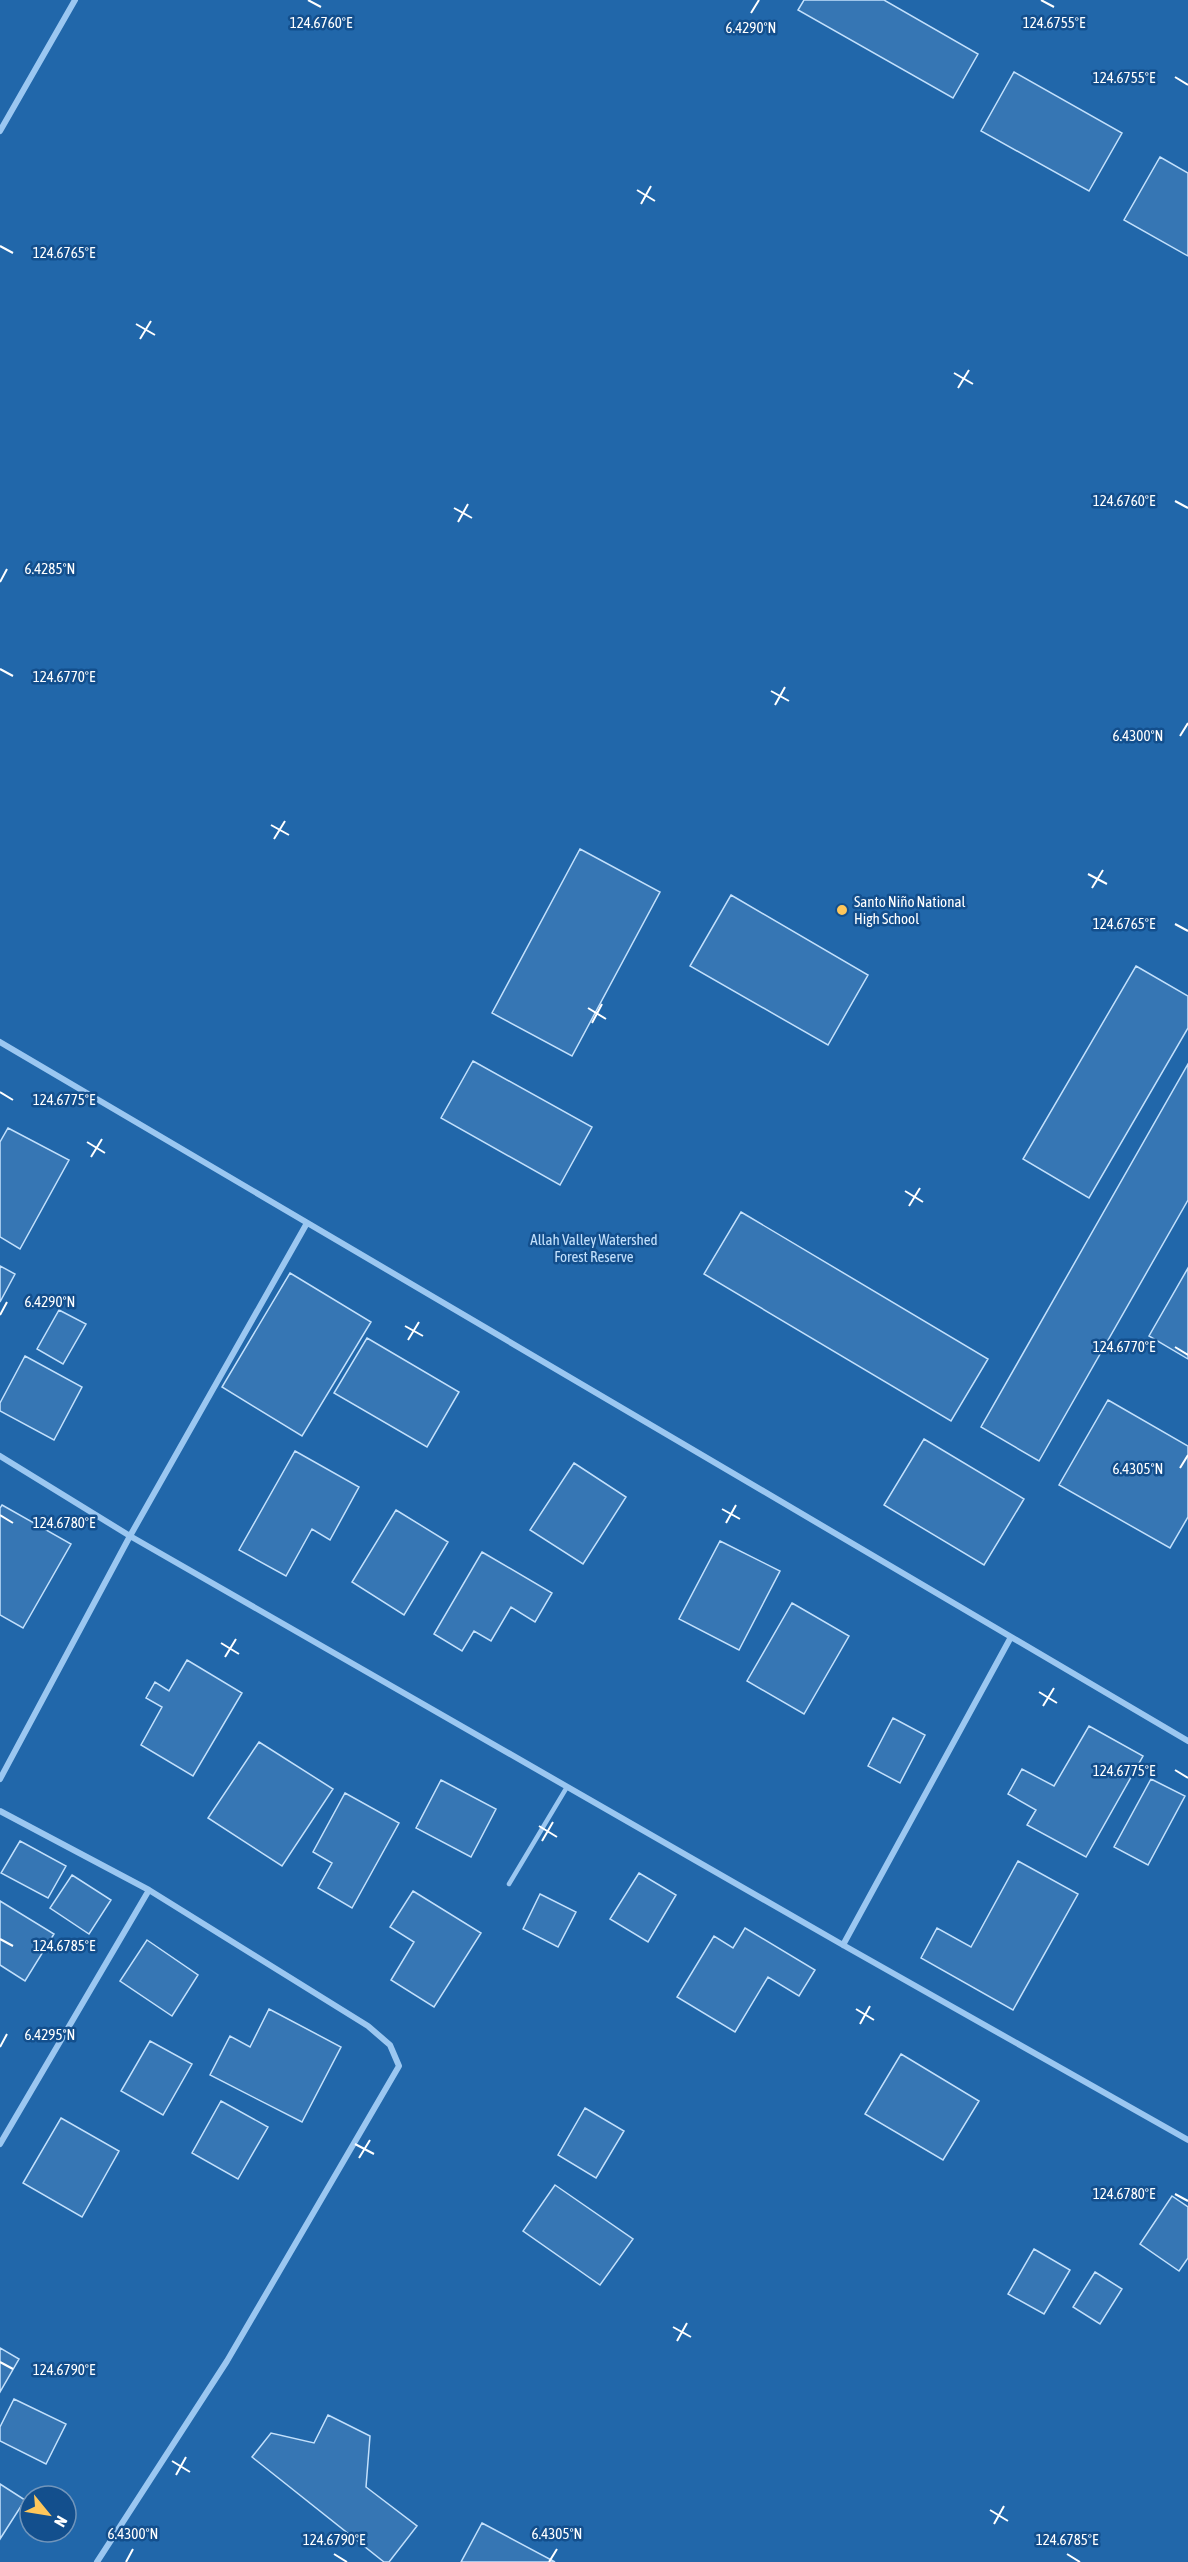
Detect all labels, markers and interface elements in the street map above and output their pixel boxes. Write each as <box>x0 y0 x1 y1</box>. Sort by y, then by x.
text: 124.6760°E <box>290 14 353 31</box>
text: 124.6755°E <box>1023 14 1086 31</box>
text: 6.4290°N <box>726 19 776 36</box>
text: 124.6755°E <box>1093 69 1156 86</box>
text: 124.6765°E <box>33 244 96 261</box>
text: 124.6760°E <box>1093 492 1156 509</box>
text: 6.4285°N <box>25 560 75 577</box>
text: 124.6770°E <box>33 668 96 685</box>
text: 6.4300°N <box>1113 727 1163 744</box>
place label: Santo Niño National High School <box>854 893 965 927</box>
marker: Santo Niño National High School <box>835 903 849 917</box>
text: 124.6765°E <box>1093 915 1156 932</box>
text: 124.6775°E <box>33 1091 96 1108</box>
park label: Allah Valley Watershed Forest Reserve <box>530 1231 658 1265</box>
text: 6.4290°N <box>25 1293 75 1310</box>
text: 124.6770°E <box>1093 1338 1156 1355</box>
text: 6.4305°N <box>1113 1460 1163 1477</box>
text: 124.6780°E <box>33 1514 96 1531</box>
text: 124.6775°E <box>1093 1762 1156 1779</box>
text: 124.6785°E <box>33 1937 96 1954</box>
text: 6.4295°N <box>25 2026 75 2043</box>
text: 124.6780°E <box>1093 2185 1156 2202</box>
text: 124.6790°E <box>33 2361 96 2378</box>
north arrow <box>18 2484 78 2544</box>
text: N <box>51 2513 71 2530</box>
text: 6.4300°N <box>108 2525 158 2542</box>
text: 6.4305°N <box>532 2525 582 2542</box>
text: 124.6790°E <box>303 2531 366 2548</box>
text: 124.6785°E <box>1036 2531 1099 2548</box>

